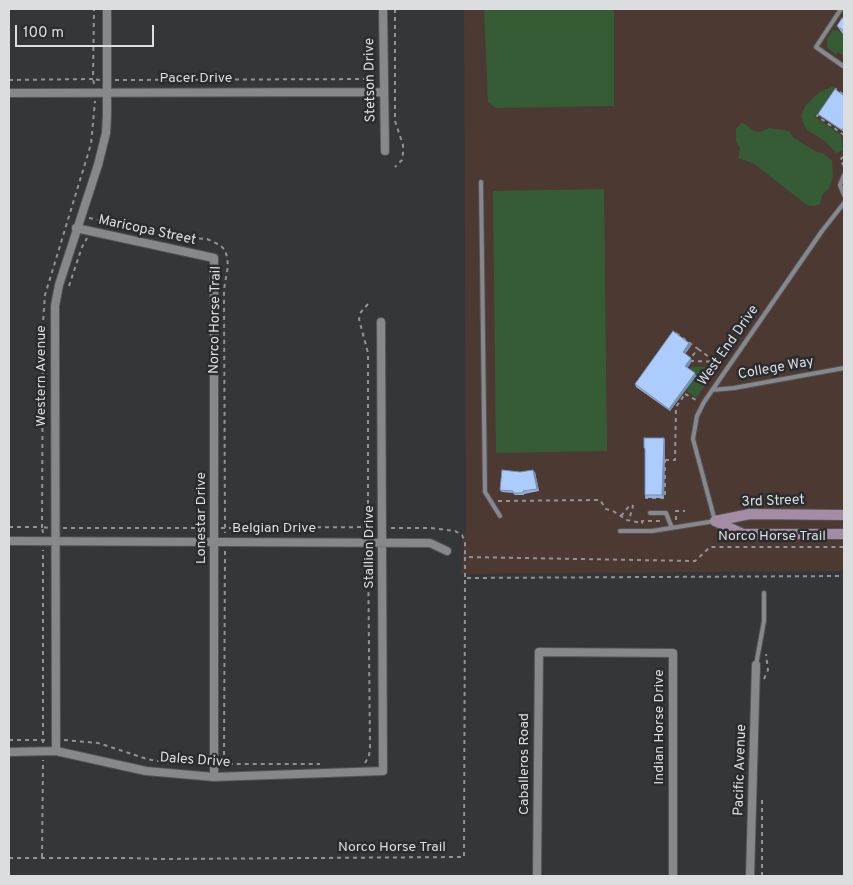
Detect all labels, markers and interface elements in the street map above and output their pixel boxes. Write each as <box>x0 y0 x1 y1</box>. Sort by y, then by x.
scale bar <box>18 15 156 47</box>
text: 100 m <box>23 24 64 43</box>
street label: Stetson Drive <box>362 38 380 122</box>
street label: Pacer Drive <box>160 71 232 87</box>
street label: Maricopa Street <box>97 212 197 250</box>
street label: Norco Horse Trail <box>207 266 225 374</box>
street label: West End Drive <box>695 302 763 390</box>
street label: Western Avenue <box>34 325 50 427</box>
street label: College Way <box>737 354 815 384</box>
street label: Lonestar Drive <box>194 472 210 564</box>
street label: 3rd Street <box>741 493 805 511</box>
street label: Stallion Drive <box>362 505 378 589</box>
street label: Belgian Drive <box>232 521 316 537</box>
street label: Norco Horse Trail <box>718 529 826 545</box>
street label: Indian Horse Drive <box>652 669 668 785</box>
street label: Caballeros Road <box>517 713 533 815</box>
street label: Pacific Avenue <box>731 724 751 816</box>
street label: Dales Drive <box>159 750 231 772</box>
street label: Norco Horse Trail <box>338 840 446 856</box>

